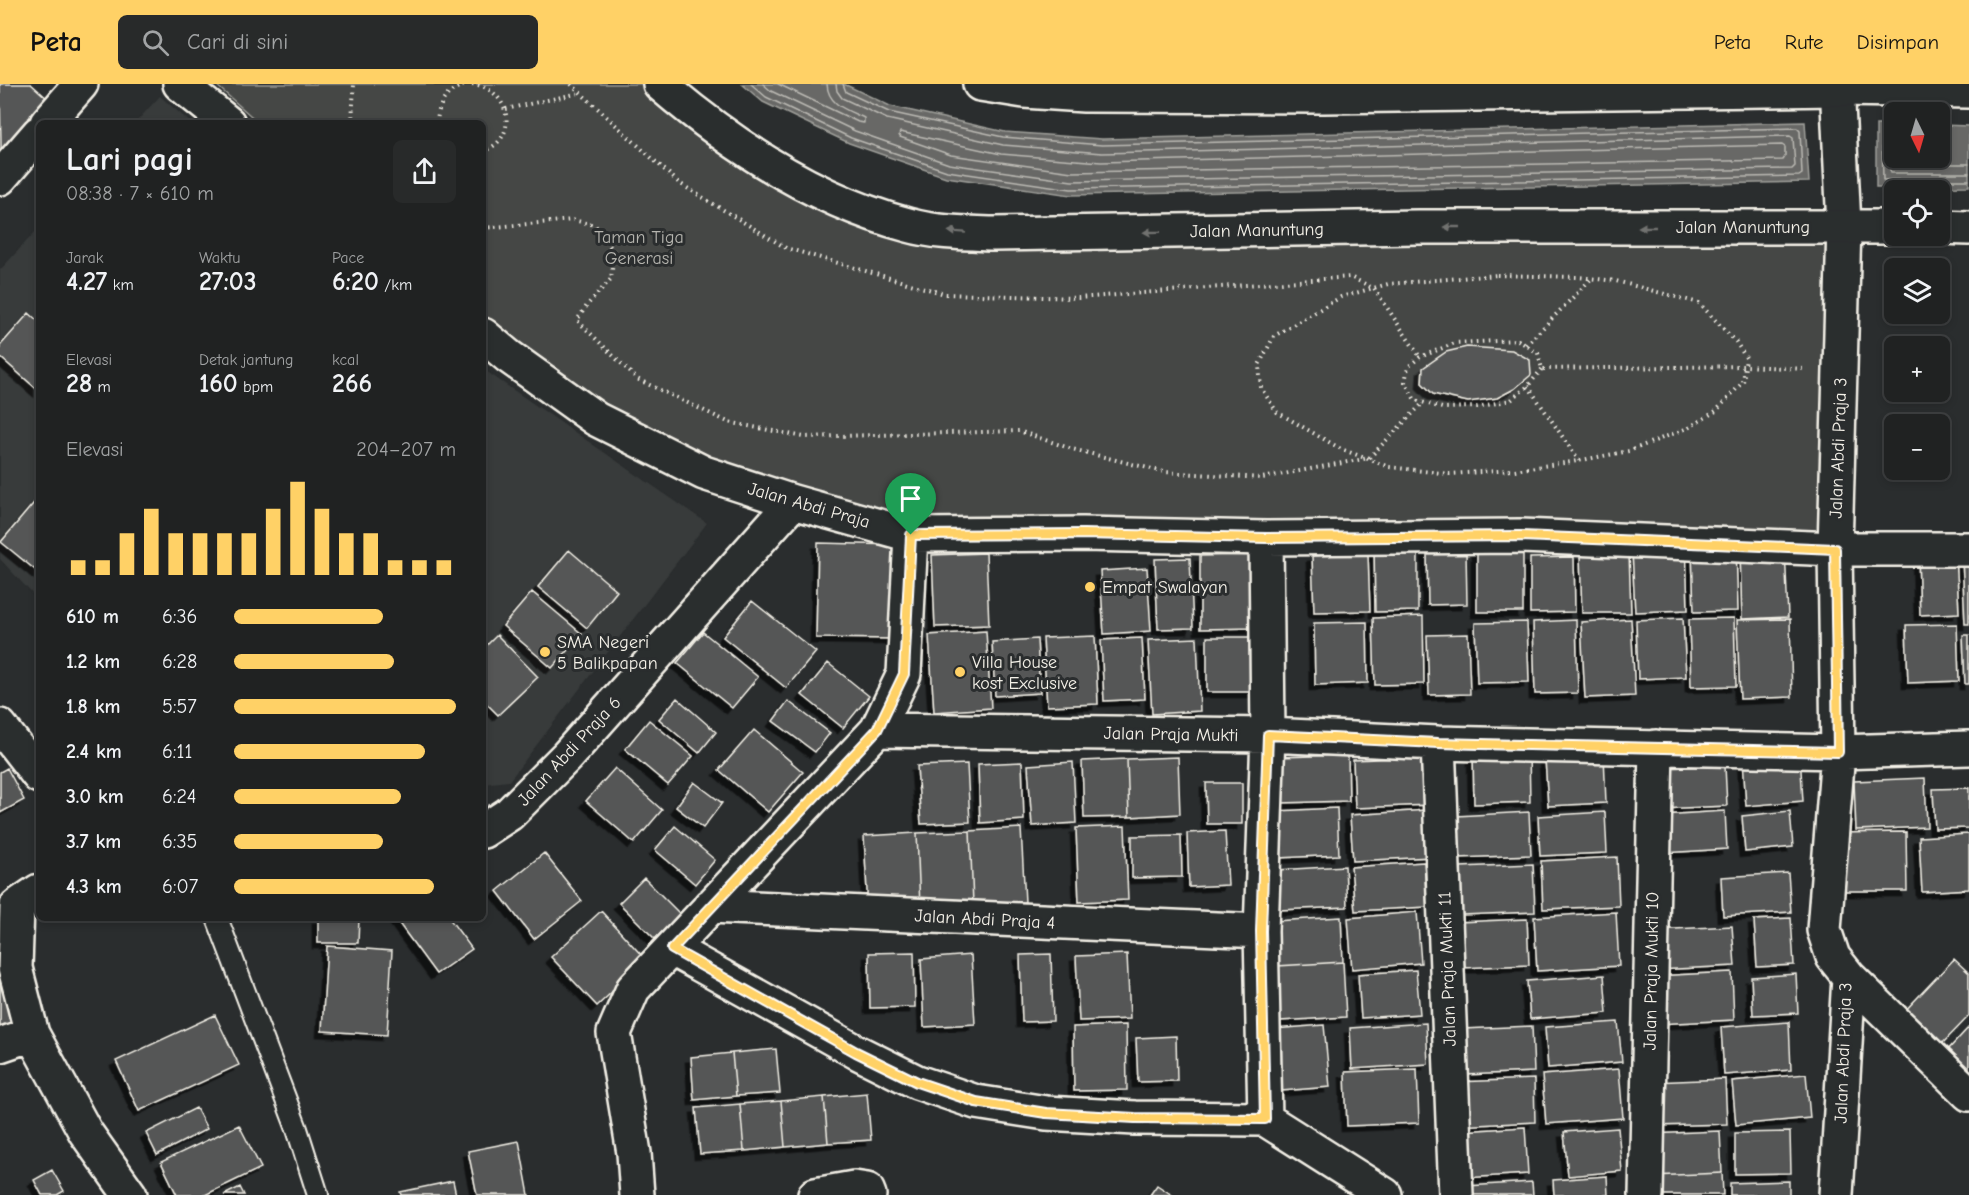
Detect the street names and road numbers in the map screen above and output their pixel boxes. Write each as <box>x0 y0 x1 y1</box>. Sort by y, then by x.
street label: Jalan Manuntung <box>1676 217 1810 238</box>
street label: Jalan Manuntung <box>1190 219 1324 242</box>
street label: Jalan Abdi Praja 3 <box>1826 377 1851 519</box>
street label: Jalan Abdi Praja <box>745 478 872 533</box>
street label: Jalan Abdi Praja 6 <box>513 692 625 810</box>
street label: Jalan Praja Mukti <box>1103 723 1239 746</box>
street label: Jalan Praja Mukti 11 <box>1434 891 1461 1047</box>
street label: Jalan Praja Mukti 10 <box>1640 891 1663 1051</box>
street label: Jalan Abdi Praja 4 <box>914 905 1056 934</box>
street label: Jalan Abdi Praja 3 <box>1831 982 1856 1124</box>

